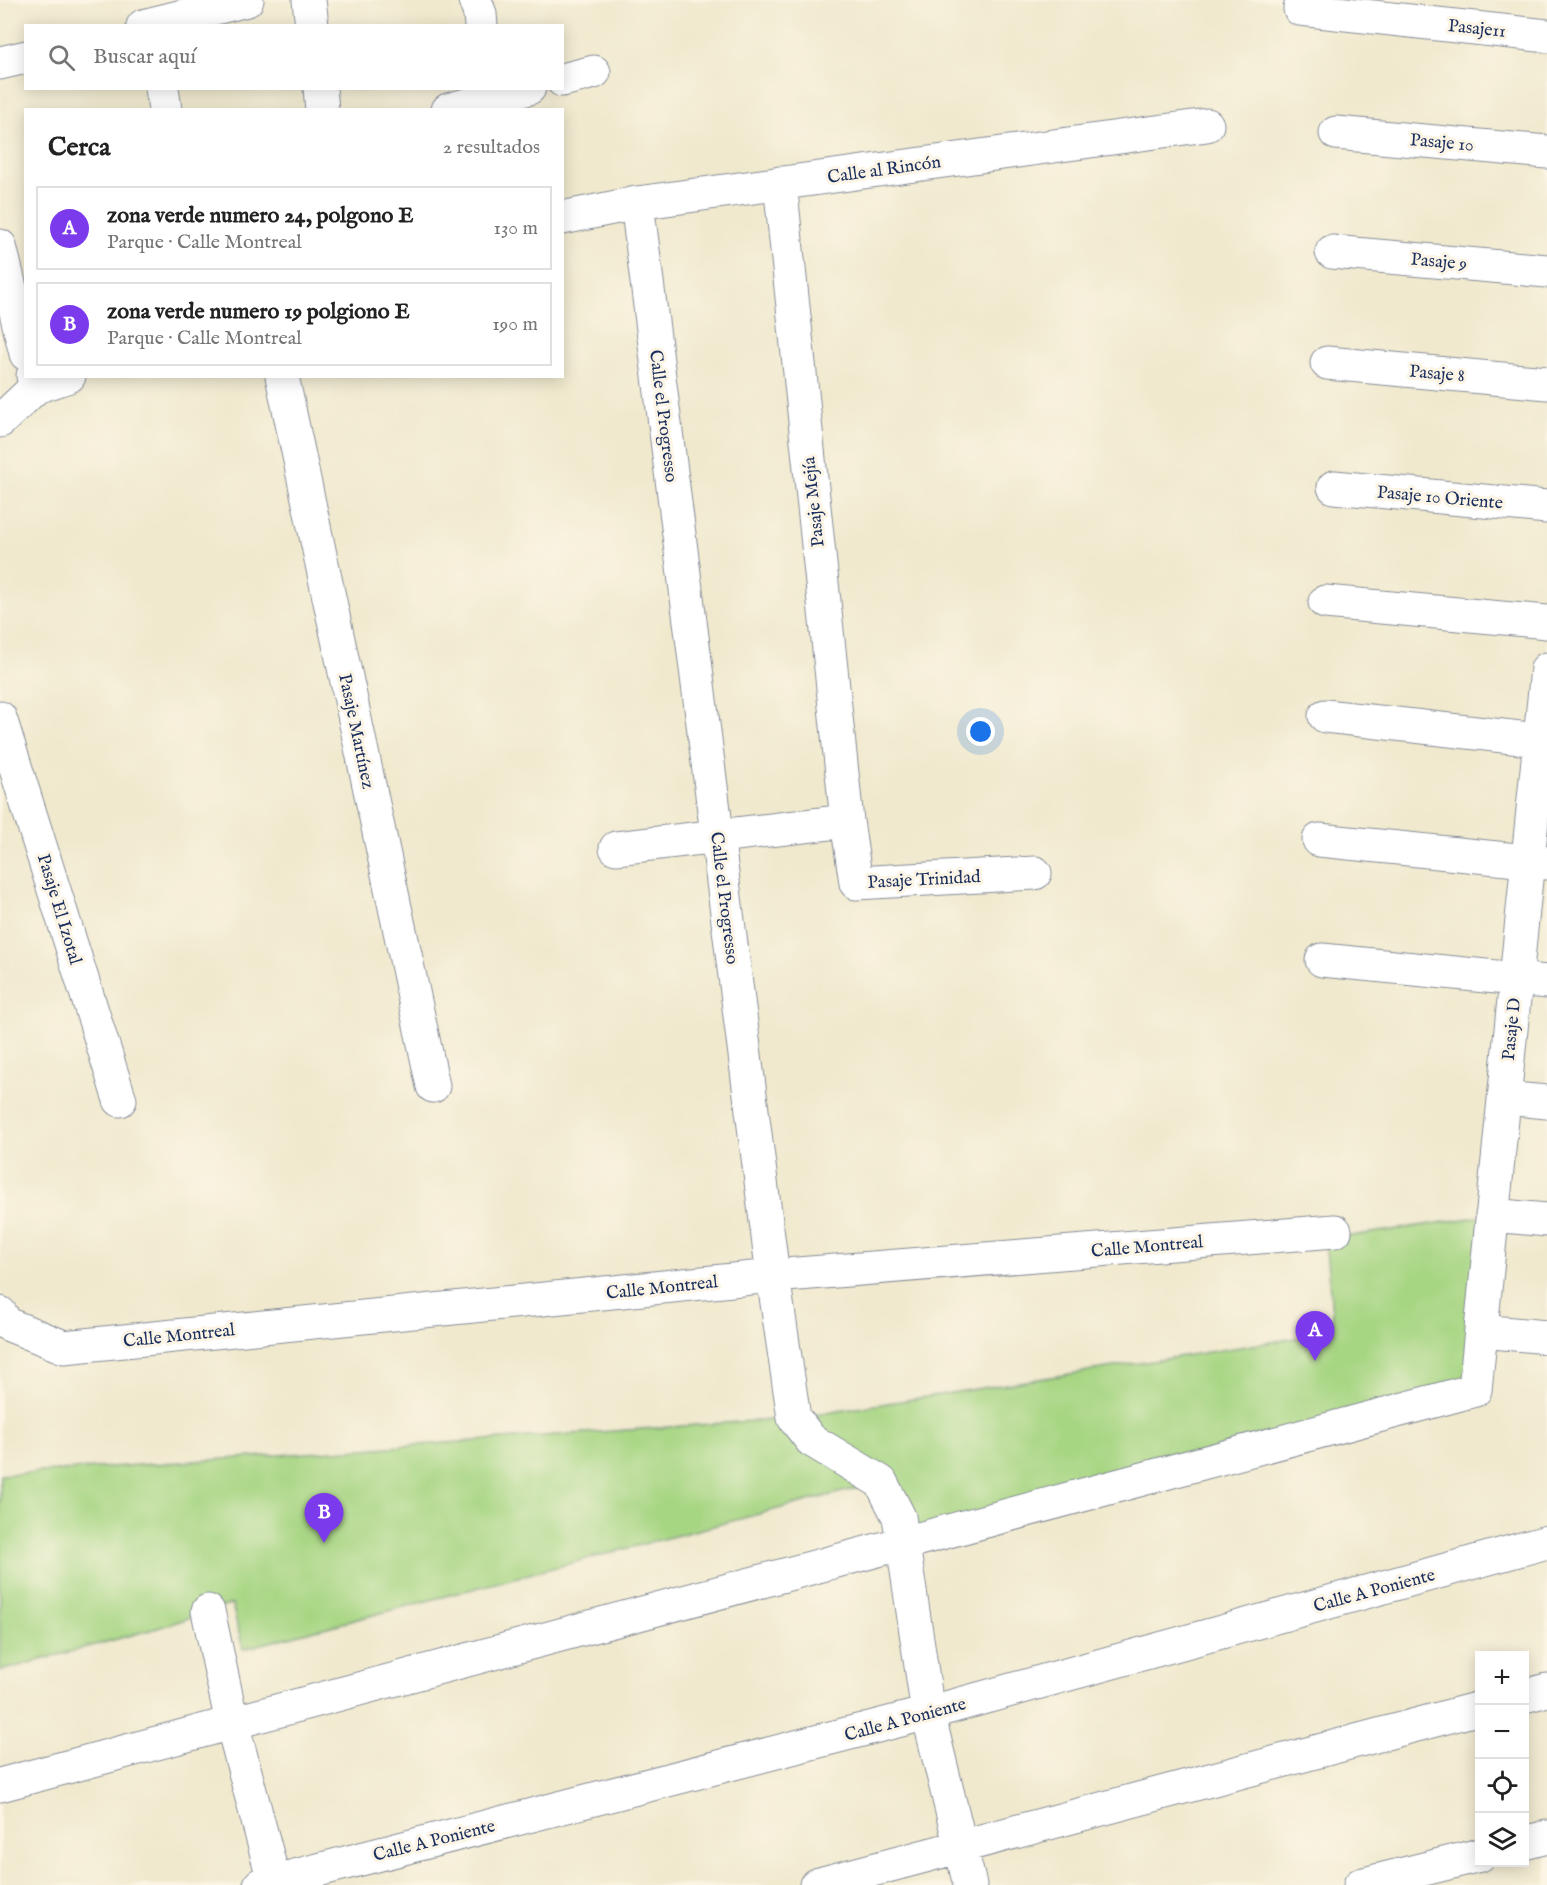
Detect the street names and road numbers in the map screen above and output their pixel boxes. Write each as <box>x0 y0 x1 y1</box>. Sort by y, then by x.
street label: Pasaje11 <box>1447 15 1507 44</box>
street label: Pasaje 10 <box>1409 129 1475 158</box>
street label: Calle al Rincón <box>826 151 943 190</box>
street label: Pasaje 9 <box>1410 249 1468 276</box>
street label: Calle el Progresso <box>643 349 682 484</box>
street label: Pasaje 8 <box>1408 361 1466 388</box>
street label: Pasaje Mejía <box>798 455 831 548</box>
street label: Pasaje 10 Oriente <box>1376 482 1504 515</box>
street label: Pasaje Martínez <box>332 672 379 791</box>
street label: Calle el Progresso <box>704 831 743 966</box>
street label: Pasaje El Izotal <box>31 851 86 968</box>
street label: Pasaje Trinidad <box>867 866 982 895</box>
street label: Pasaje D <box>1498 997 1527 1062</box>
street label: Calle Montreal <box>1090 1231 1204 1264</box>
street label: Calle Montreal <box>605 1271 719 1306</box>
street label: Calle Montreal <box>122 1319 236 1354</box>
street label: Calle A Poniente <box>1311 1564 1438 1619</box>
street label: Calle A Poniente <box>842 1693 969 1748</box>
street label: Calle A Poniente <box>371 1815 498 1868</box>

